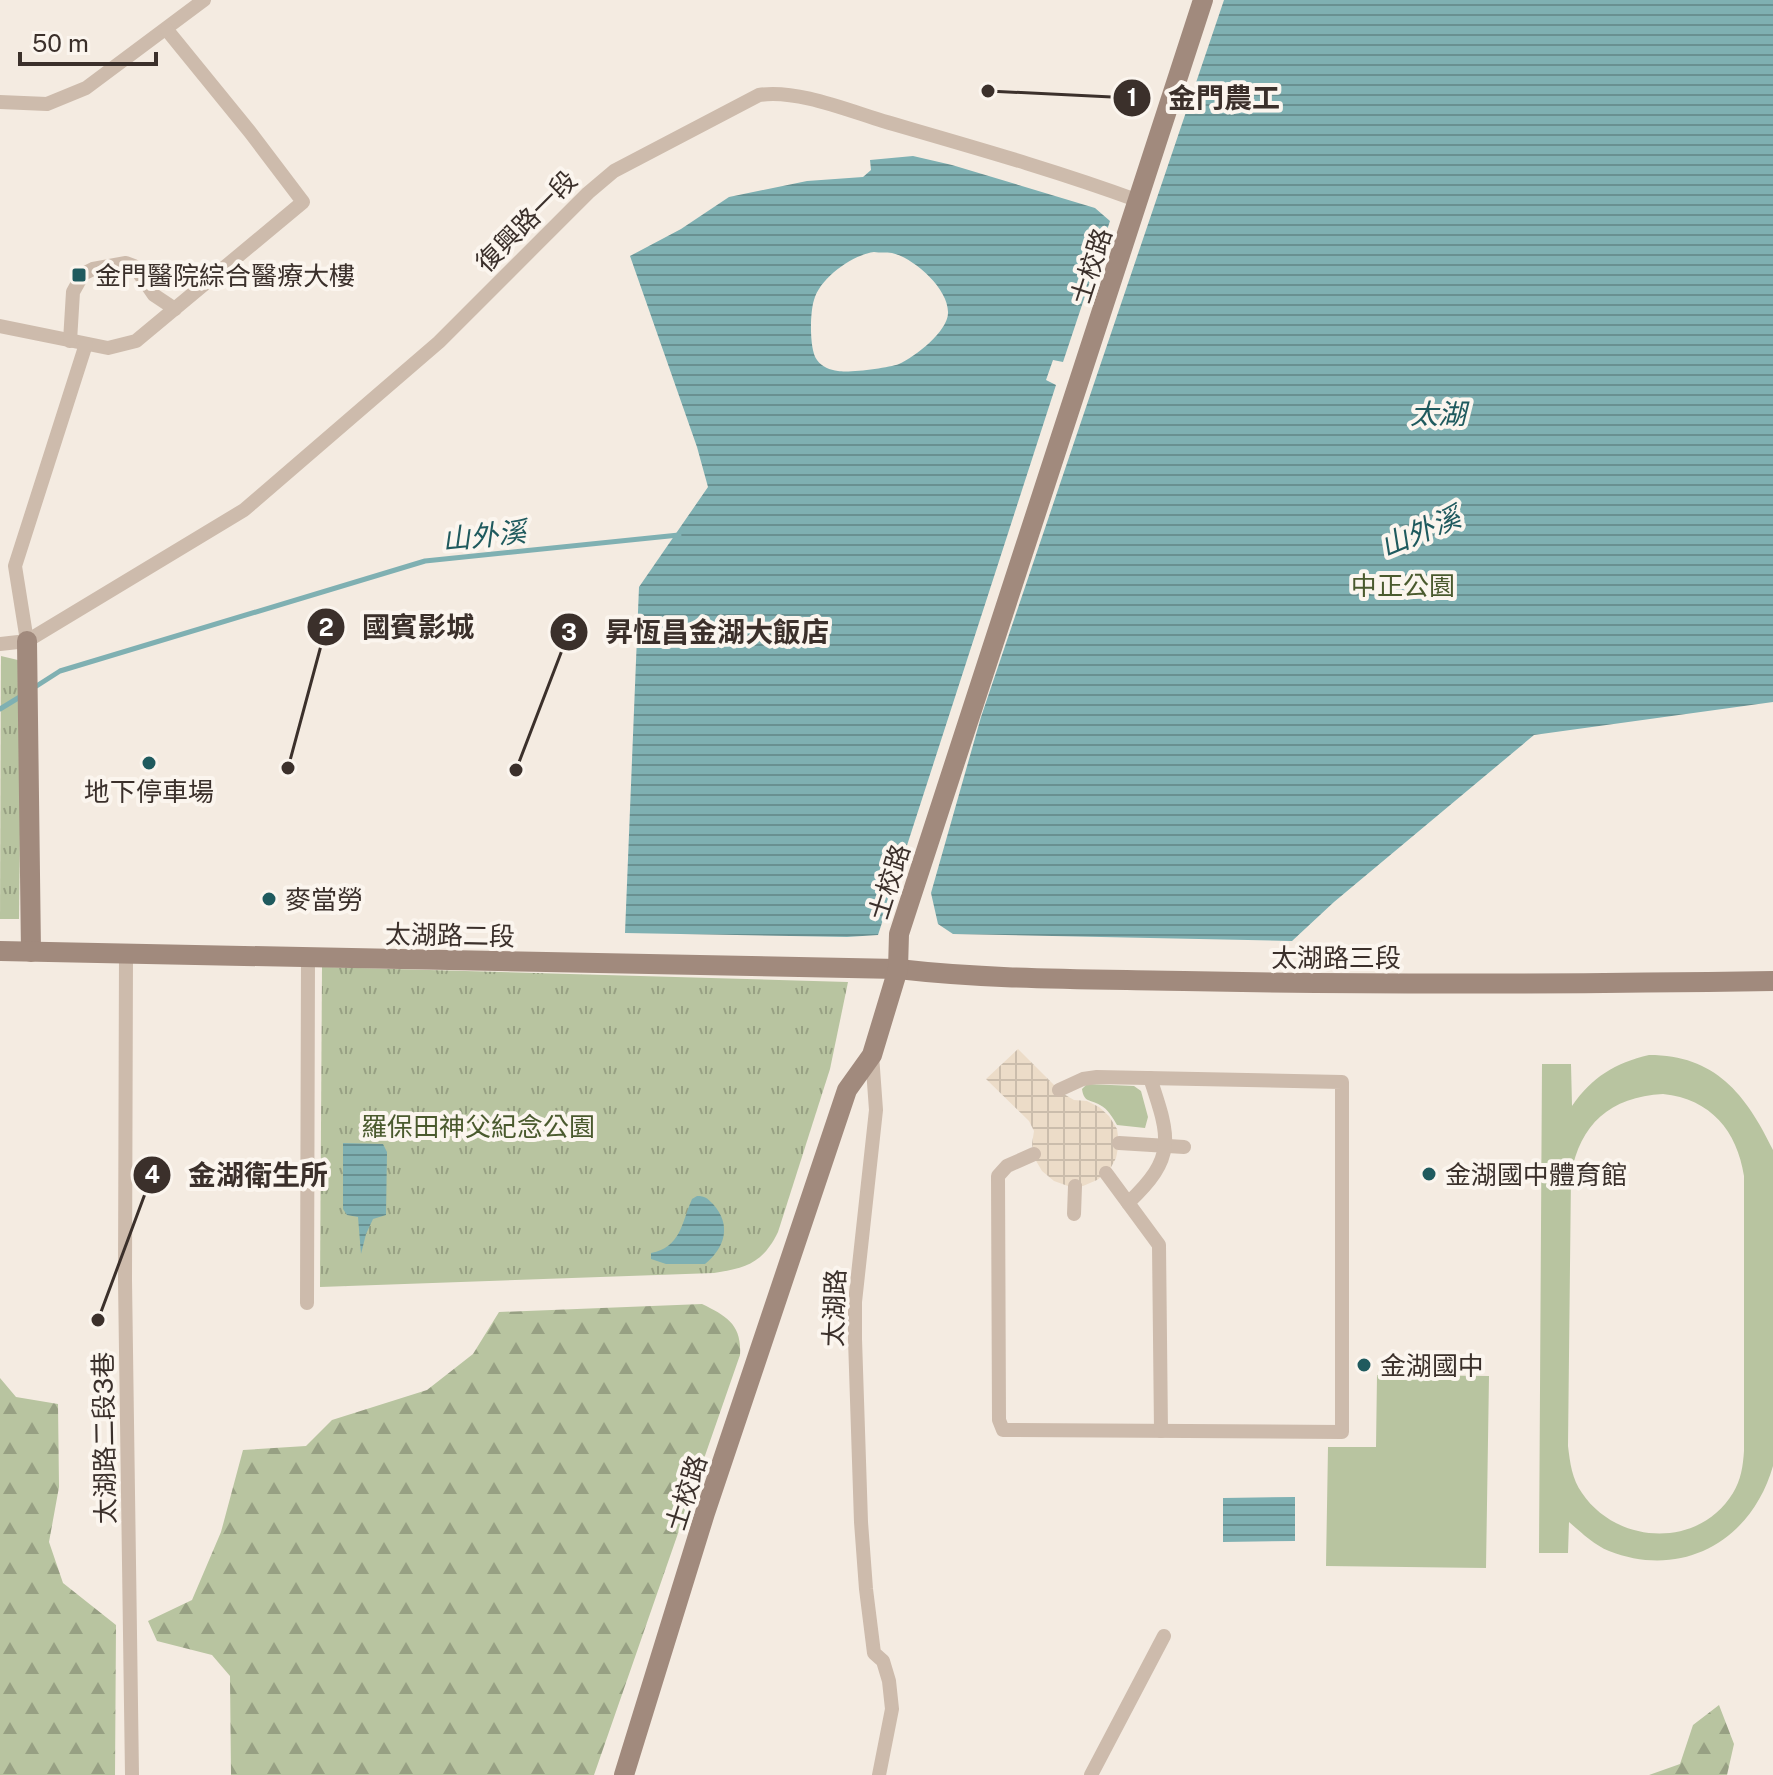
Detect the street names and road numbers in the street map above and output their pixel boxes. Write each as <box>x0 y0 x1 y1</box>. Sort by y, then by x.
street label: 復興路一段 <box>469 164 583 278</box>
street label: 士校路 <box>1064 224 1118 308</box>
street label: 士校路 <box>862 840 916 924</box>
street label: 太湖路二段 <box>385 918 515 952</box>
street label: 太湖路三段 <box>1271 942 1401 973</box>
street label: 太湖路 <box>817 1268 851 1348</box>
street label: 太湖路二段3巷 <box>87 1352 121 1524</box>
street label: 士校路 <box>659 1451 713 1535</box>

